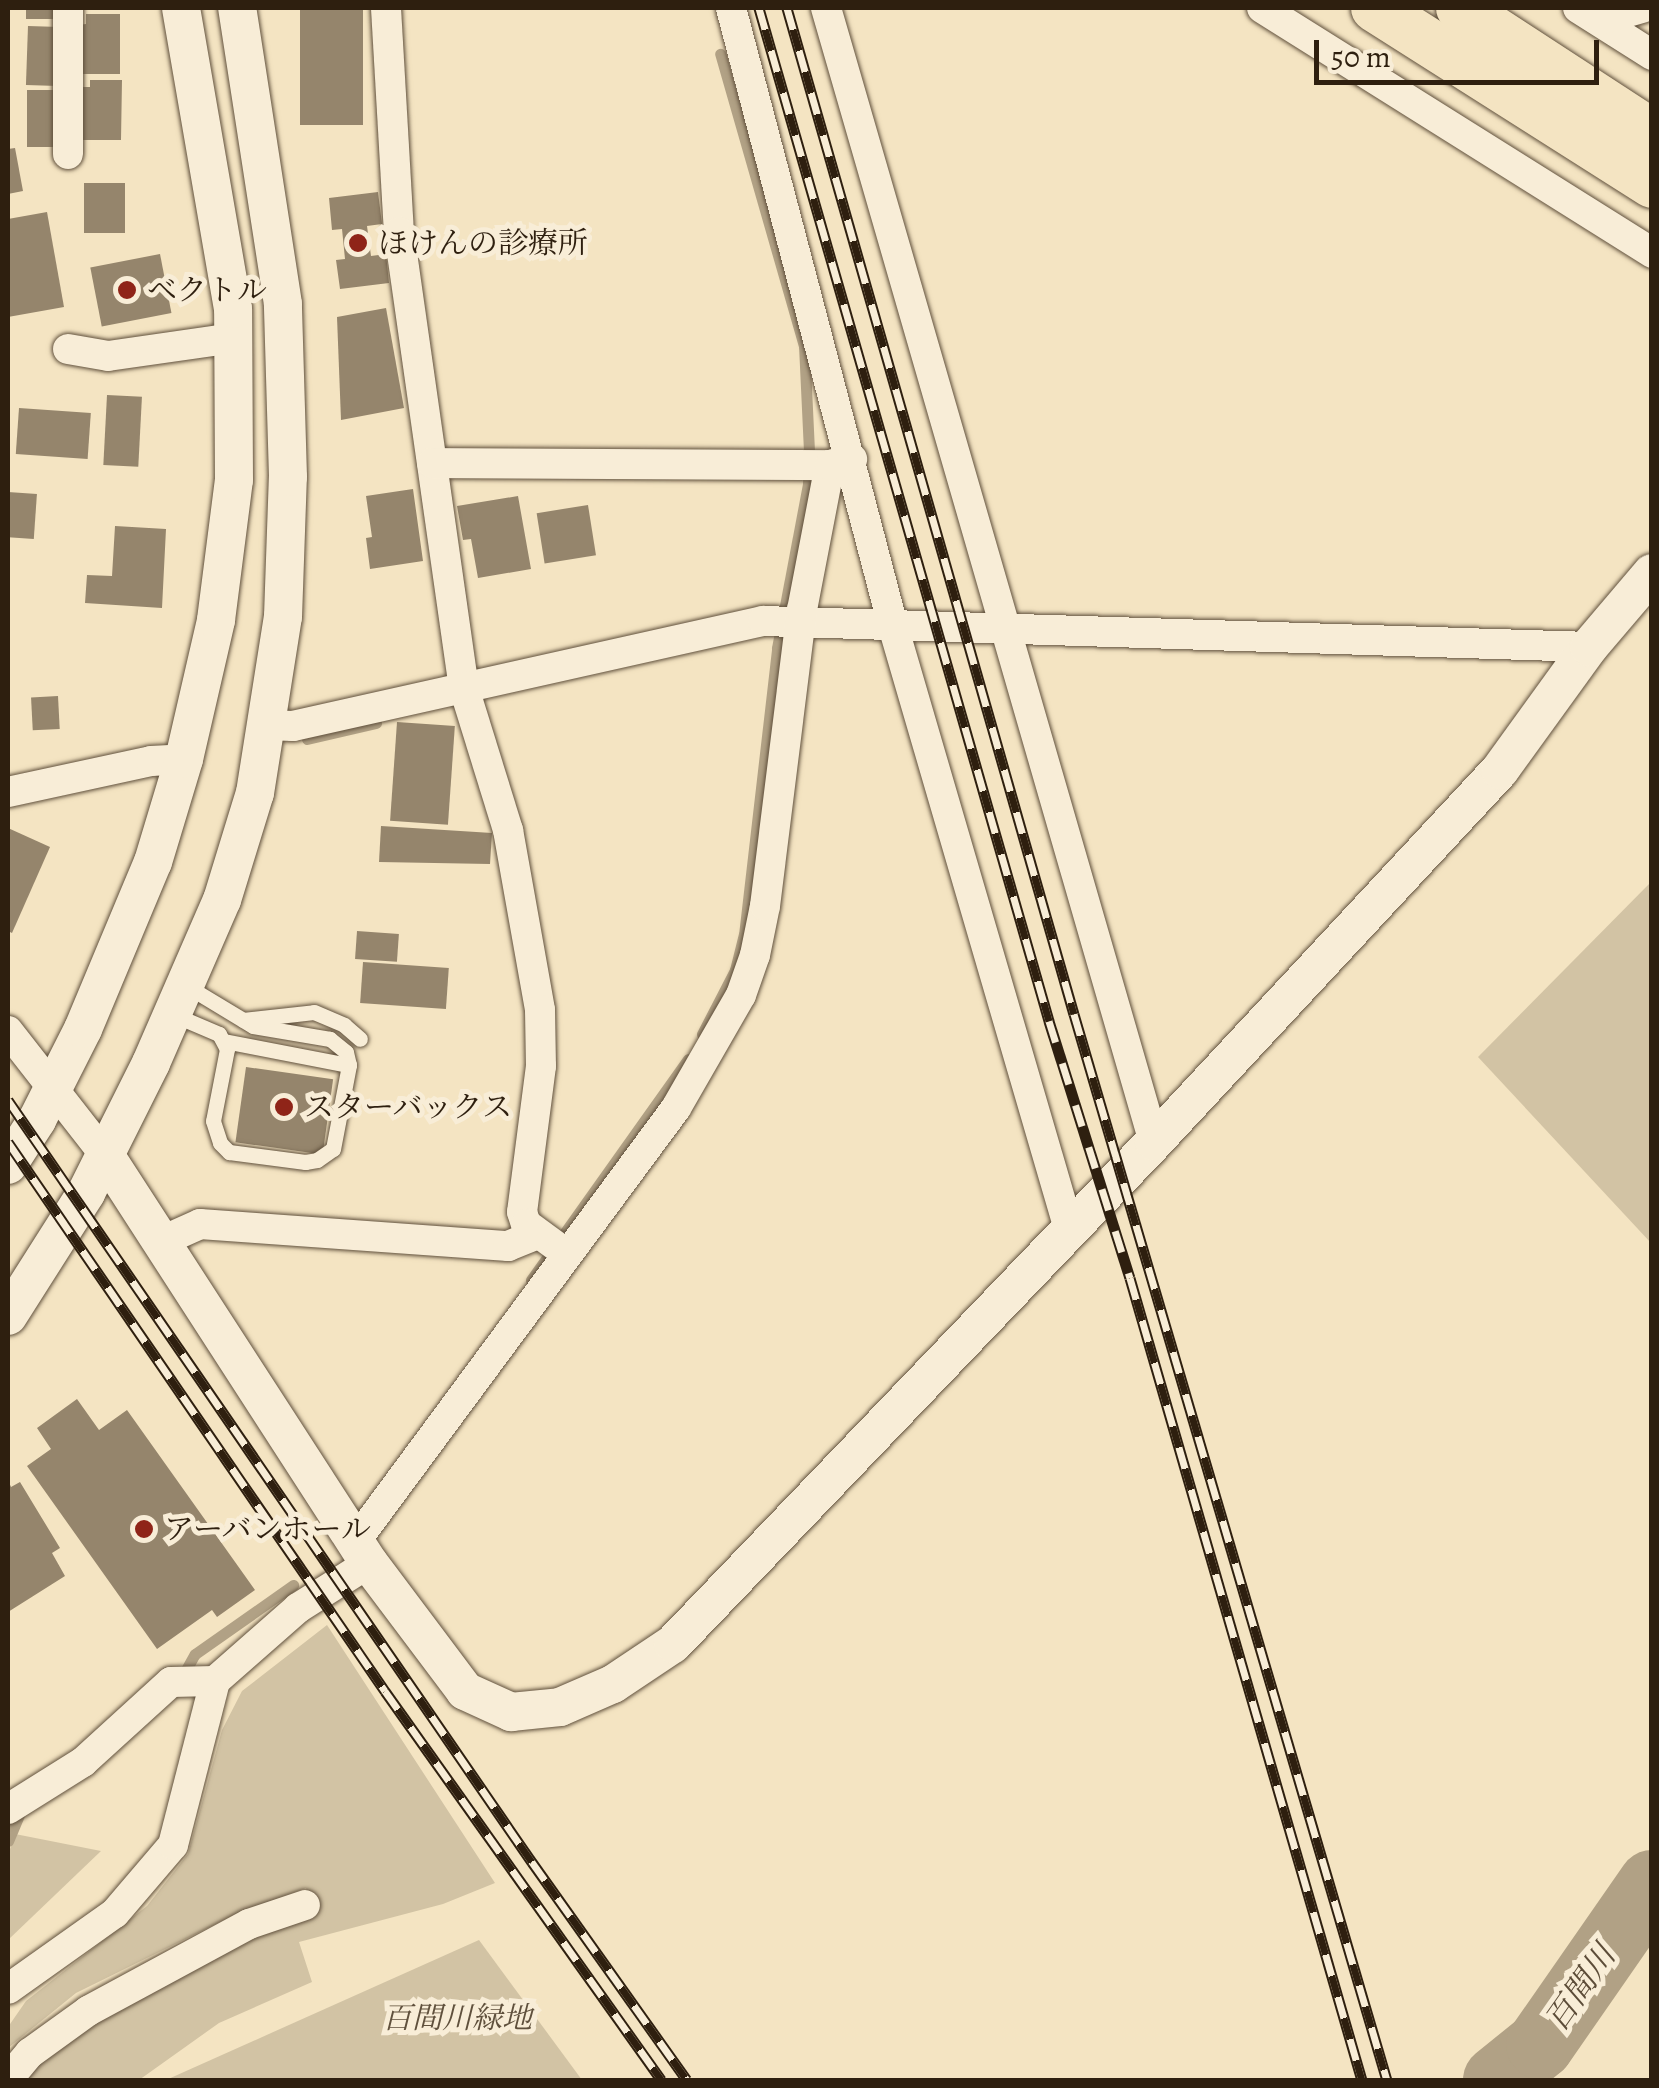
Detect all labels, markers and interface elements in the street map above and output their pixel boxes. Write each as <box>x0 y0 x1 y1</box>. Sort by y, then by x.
scale bar <box>1319 20 1604 82</box>
text: 50 m <box>1331 37 1391 77</box>
place label: ほけんの診療所 <box>378 225 588 261</box>
marker: ほけんの診療所 <box>347 232 369 254</box>
place label: ベクトル <box>147 272 267 308</box>
marker: ベクトル <box>116 279 138 301</box>
place label: スターバックス <box>304 1089 514 1125</box>
marker: スターバックス <box>273 1096 295 1118</box>
place label: アーバンホール <box>164 1511 373 1547</box>
marker: アーバンホール <box>133 1518 155 1540</box>
water label: 百間川 <box>1537 1938 1623 2038</box>
park label: 百間川緑地 <box>382 2000 532 2036</box>

